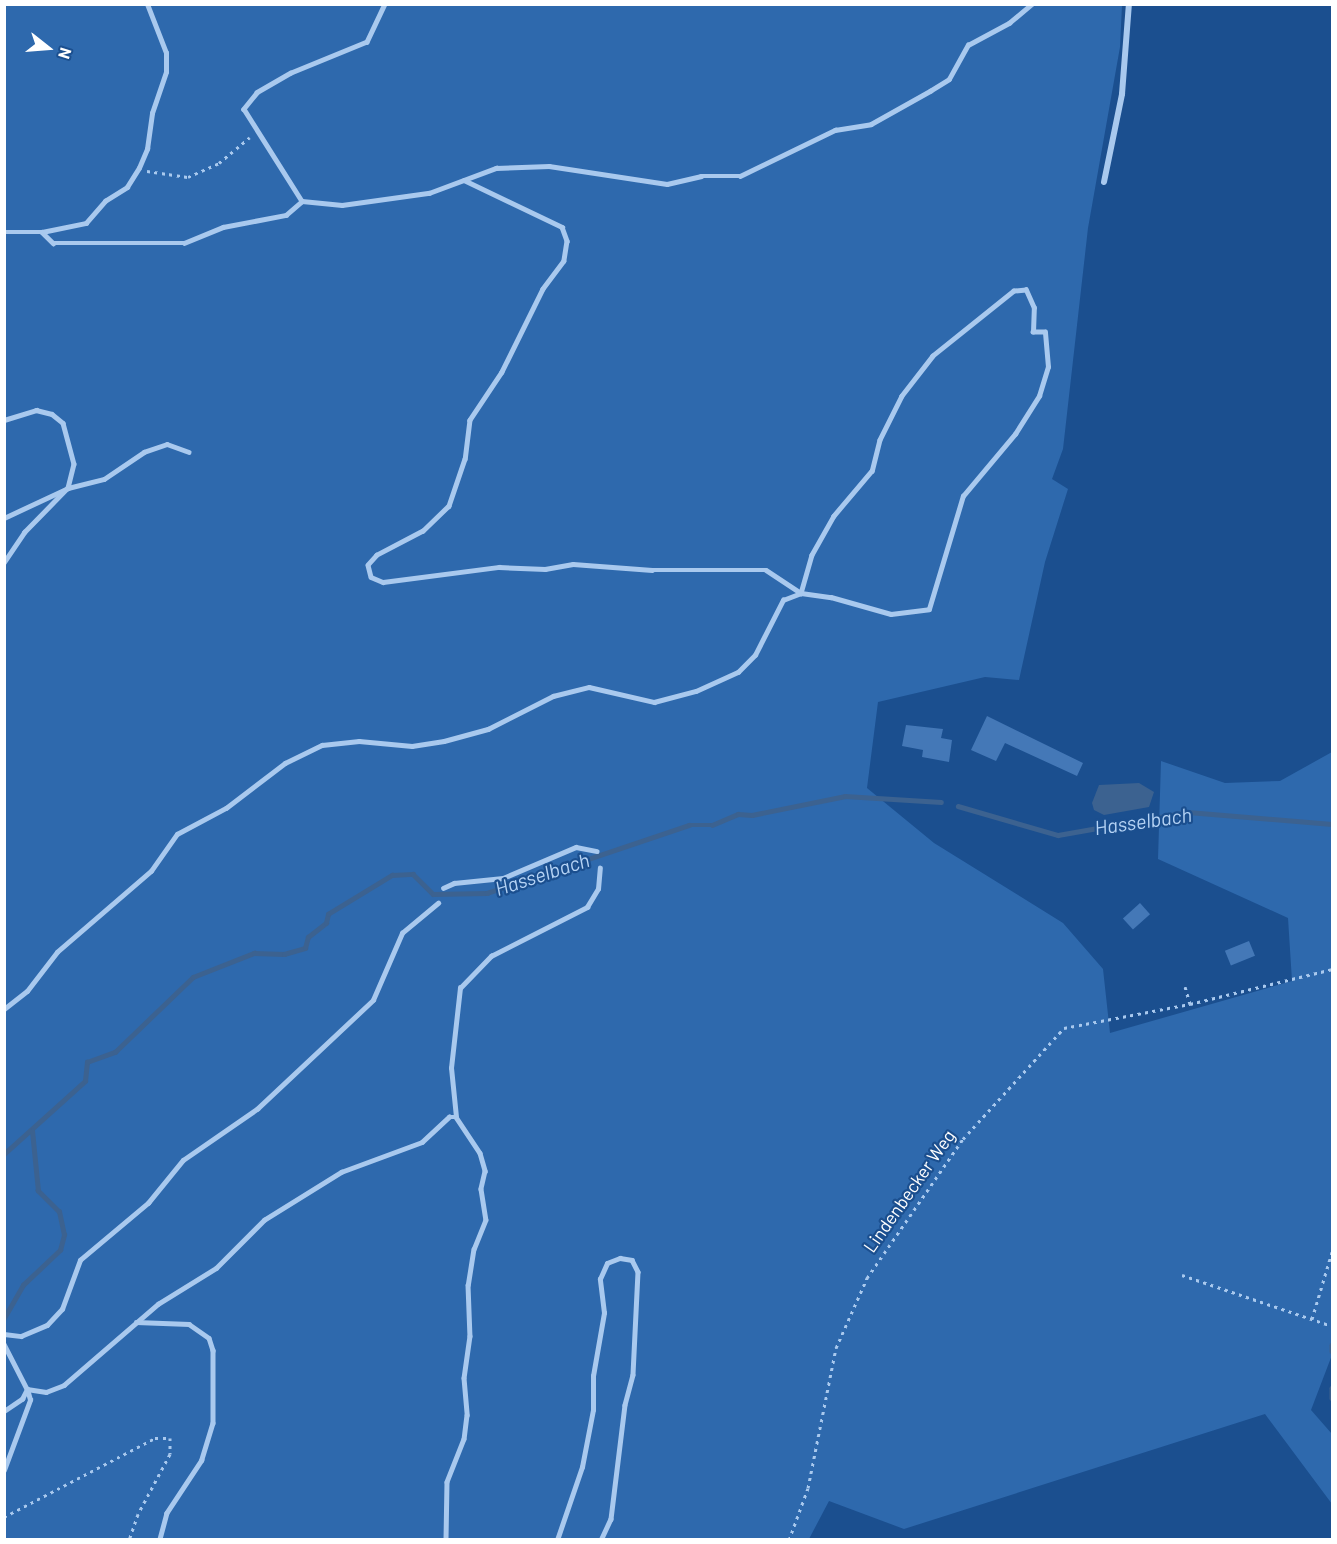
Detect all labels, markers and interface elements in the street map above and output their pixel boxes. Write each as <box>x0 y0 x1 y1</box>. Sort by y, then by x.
north arrow <box>18 18 78 78</box>
text: N <box>55 46 76 61</box>
water label: Hasselbach <box>1093 802 1193 840</box>
water label: Hasselbach <box>492 847 592 901</box>
street label: Lindenbecker Weg <box>859 1126 959 1256</box>

